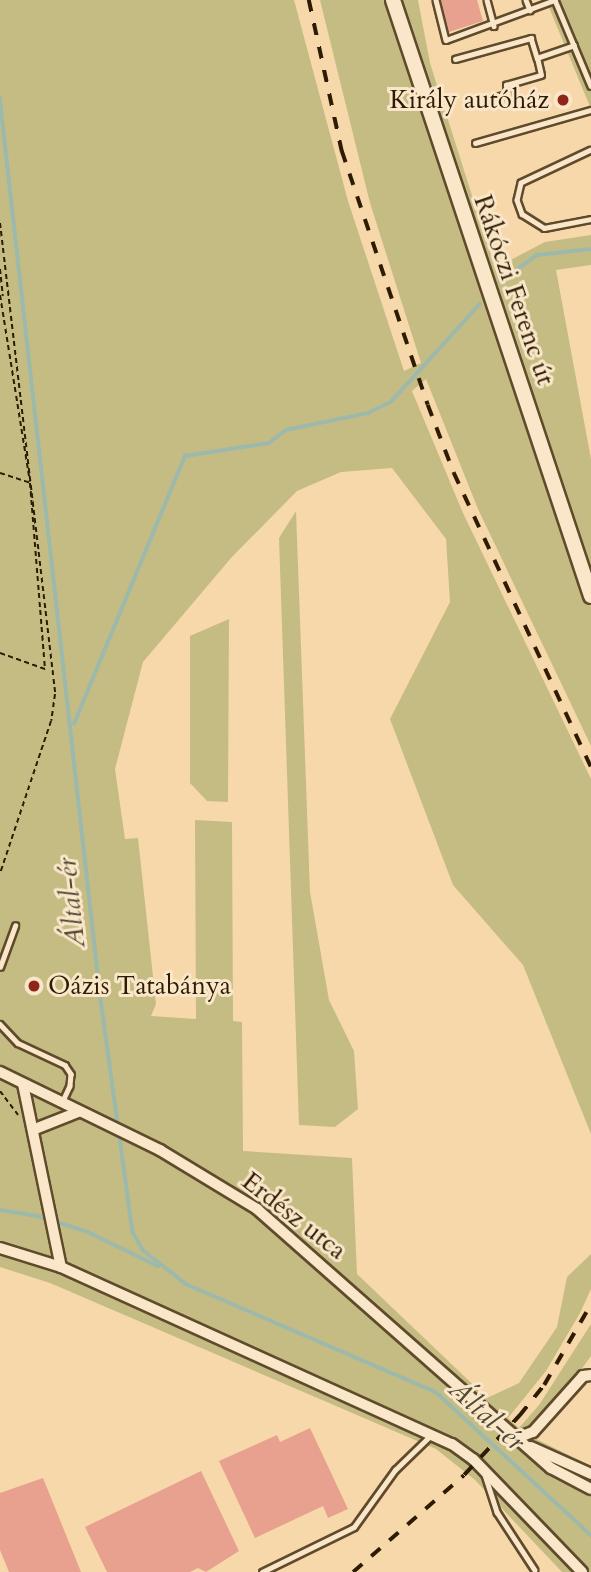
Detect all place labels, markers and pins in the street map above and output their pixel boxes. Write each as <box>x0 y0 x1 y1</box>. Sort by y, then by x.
place label: Király autóház <box>389 84 549 116</box>
marker: Király autóház <box>555 92 571 108</box>
place label: Oázis Tatabánya <box>48 970 231 1002</box>
marker: Oázis Tatabánya <box>26 978 42 994</box>

